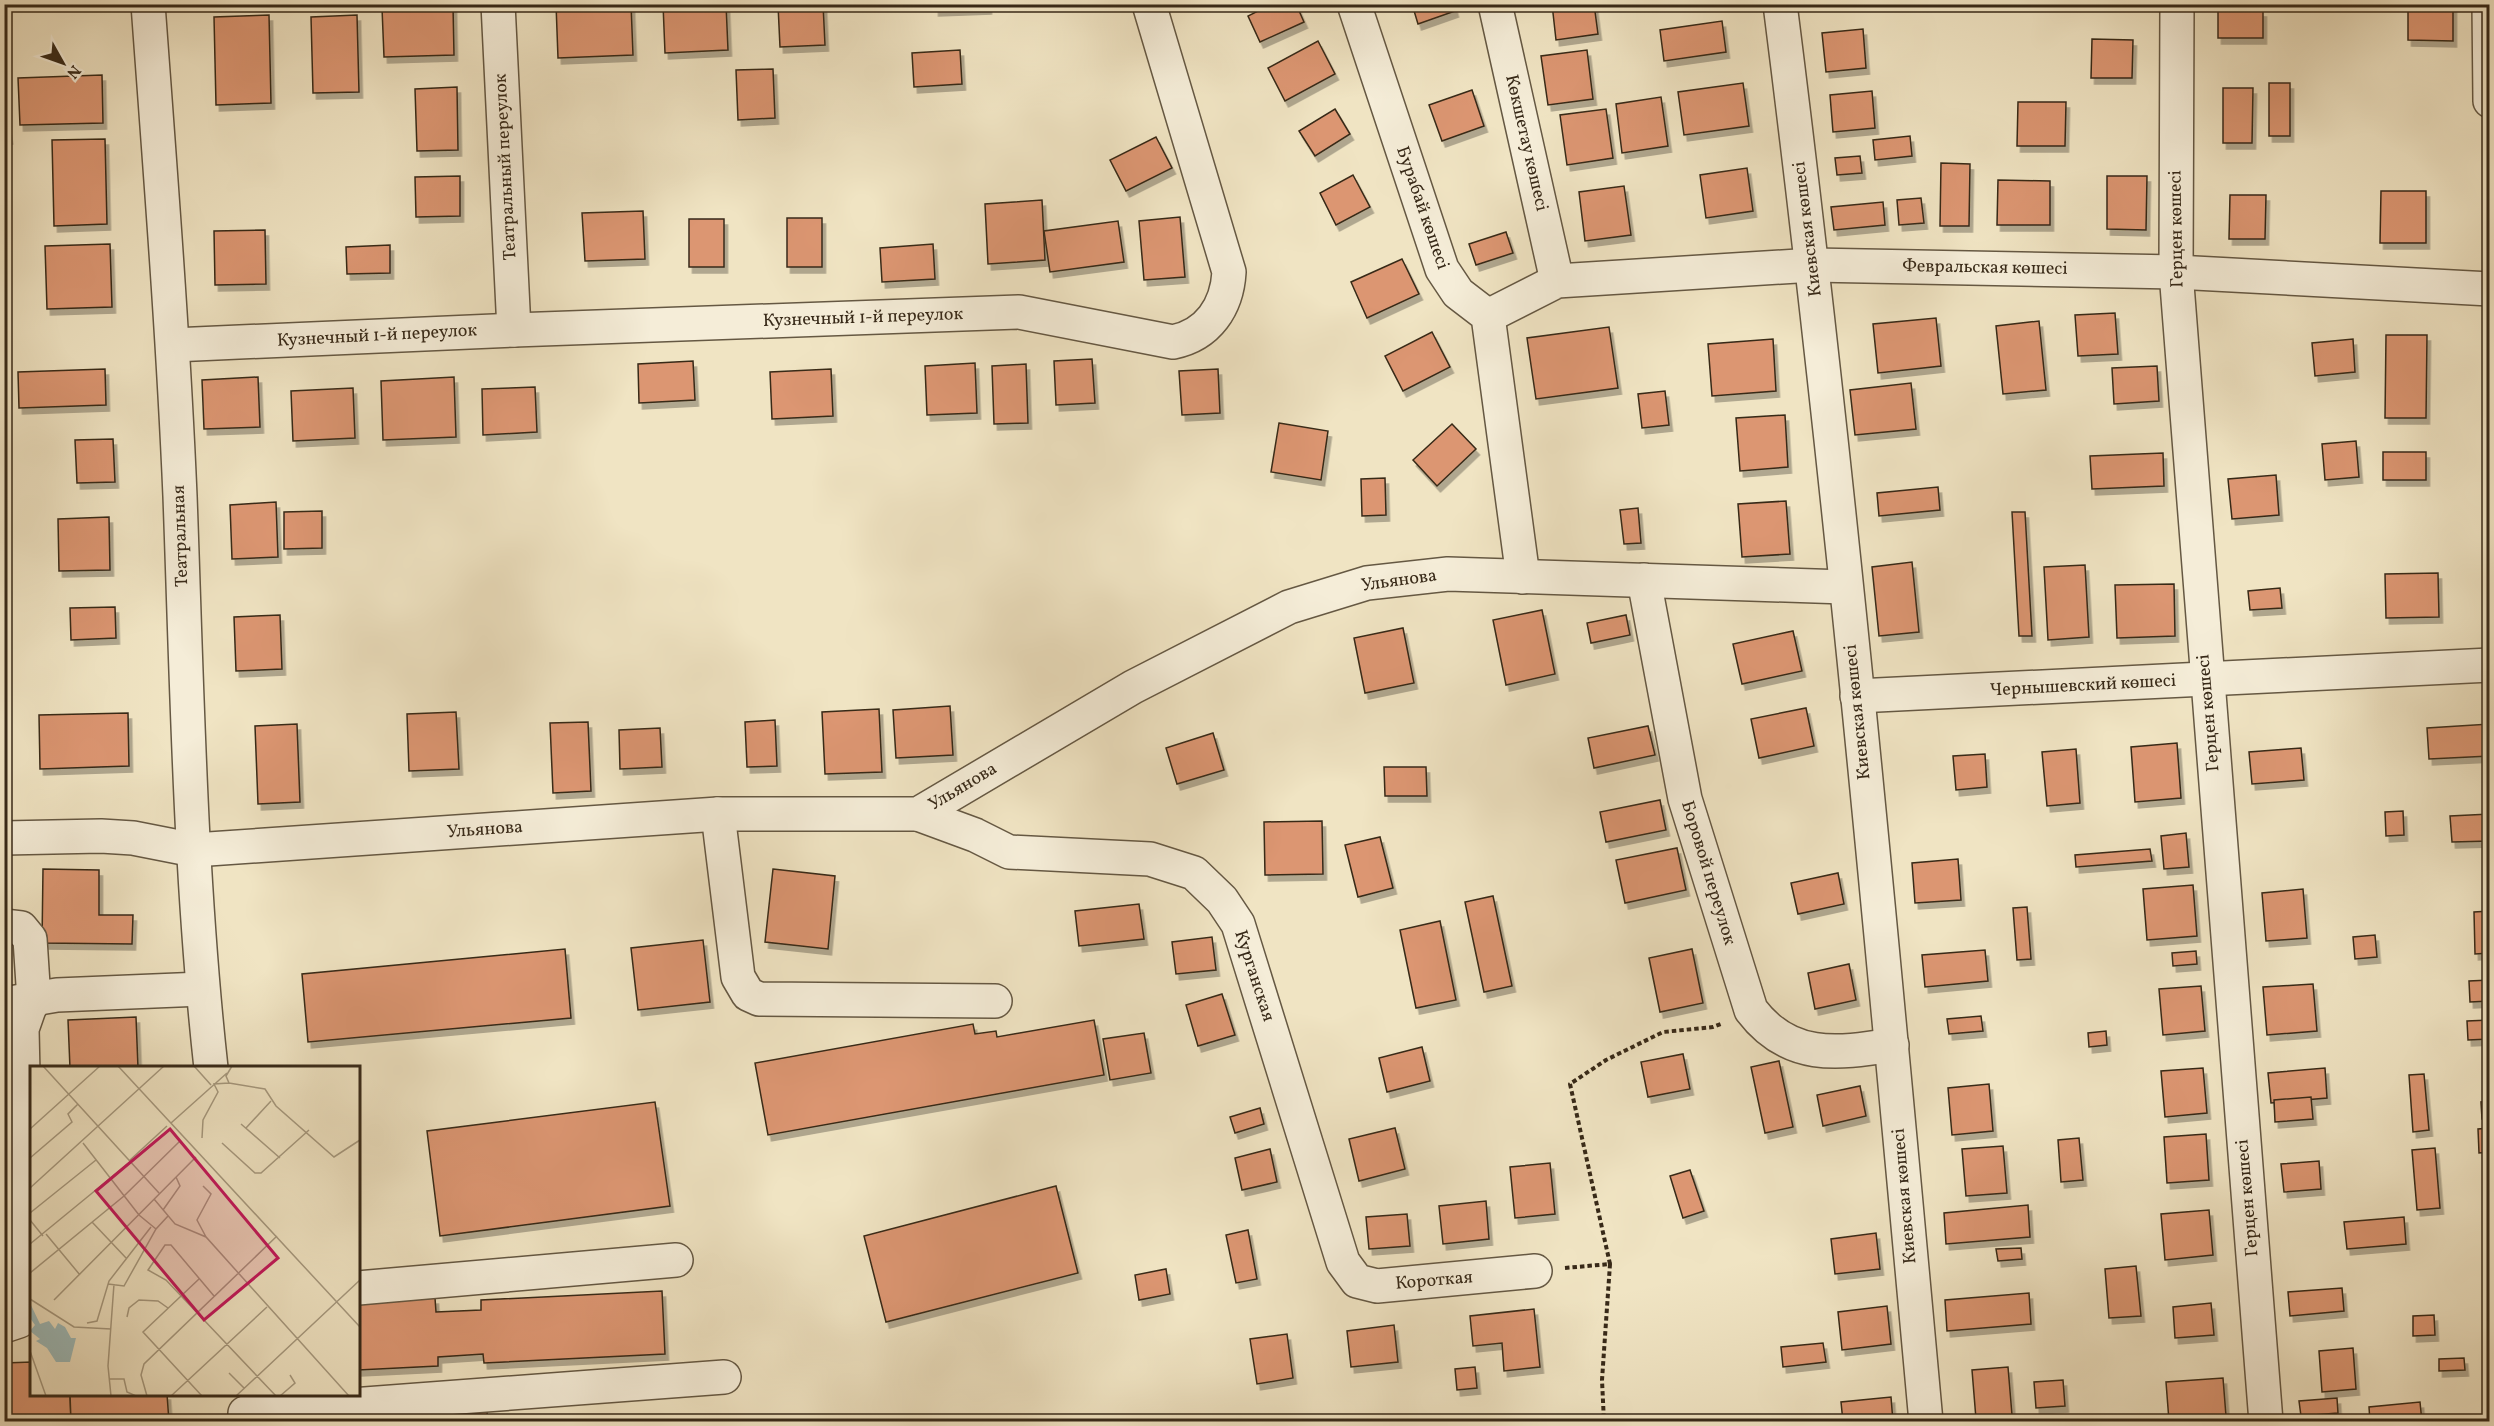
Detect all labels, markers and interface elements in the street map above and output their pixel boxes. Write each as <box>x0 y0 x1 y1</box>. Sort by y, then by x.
north arrow <box>33 33 93 93</box>
text: N <box>61 60 85 83</box>
street label: Көкшетау көшесі <box>1498 72 1554 214</box>
street label: Театральный переулок <box>489 73 523 261</box>
street label: Бурабай көшесі <box>1389 143 1455 273</box>
street label: Киевская көшесі <box>1787 160 1829 298</box>
street label: Герцен көшесі <box>2163 170 2191 288</box>
street label: Февральская көшесі <box>1902 254 2068 282</box>
street label: Кузнечный 1-й переулок <box>762 302 964 334</box>
street label: Кузнечный 1-й переулок <box>276 318 478 354</box>
street label: Театральная <box>167 485 195 587</box>
street label: Ульянова <box>1360 563 1438 599</box>
street label: Киевская көшесі <box>1838 643 1878 781</box>
street label: Герцен көшесі <box>2191 653 2227 773</box>
street label: Чернышевский көшесі <box>1989 669 2177 703</box>
street label: Ульянова <box>924 757 1002 817</box>
street label: Боровой переулок <box>1674 798 1742 949</box>
street label: Ульянова <box>446 815 524 845</box>
street label: Курганская <box>1227 927 1281 1025</box>
inset map <box>30 1066 360 1396</box>
street label: Киевская көшесі <box>1887 1127 1923 1265</box>
street label: Герцен көшесі <box>2230 1138 2266 1258</box>
street label: Короткая <box>1394 1265 1474 1297</box>

